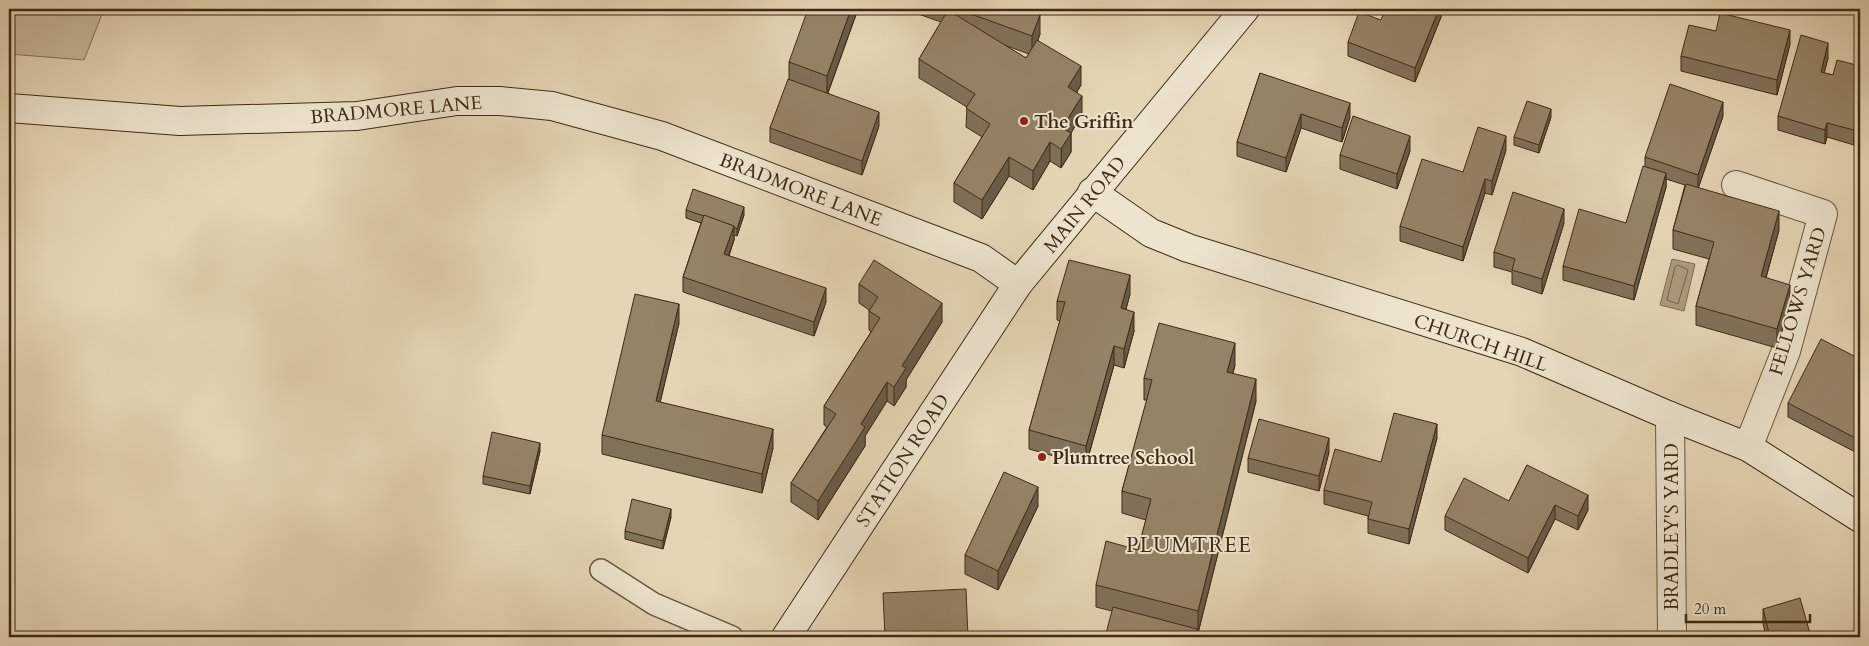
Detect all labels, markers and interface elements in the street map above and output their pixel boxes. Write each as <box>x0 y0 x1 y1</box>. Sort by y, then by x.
street label: BRADMORE LANE <box>309 90 483 130</box>
place label: The Griffin <box>1034 109 1134 135</box>
marker: The Griffin <box>1018 115 1030 127</box>
street label: BRADMORE LANE <box>716 147 886 233</box>
street label: MAIN ROAD <box>1038 151 1132 259</box>
street label: FELLOWS YARD <box>1763 224 1833 379</box>
street label: CHURCH HILL <box>1410 308 1552 378</box>
street label: STATION ROAD <box>850 389 956 532</box>
street label: BRADLEY'S YARD <box>1659 443 1685 611</box>
place label: Plumtree School <box>1052 445 1195 471</box>
marker: Plumtree School <box>1036 451 1048 463</box>
district label: PLUMTREE <box>1126 531 1252 560</box>
scale bar <box>1686 591 1810 623</box>
text: 20 m <box>1694 599 1726 619</box>

